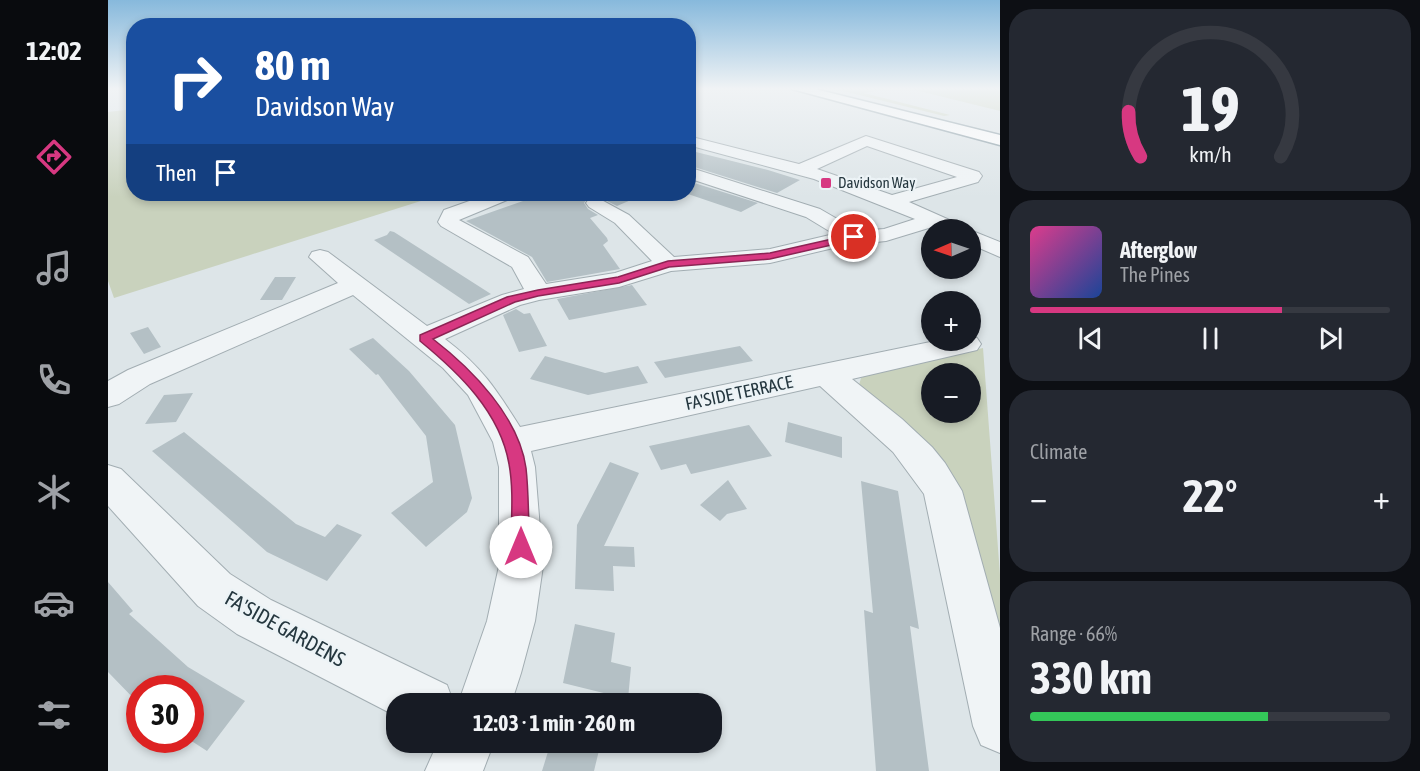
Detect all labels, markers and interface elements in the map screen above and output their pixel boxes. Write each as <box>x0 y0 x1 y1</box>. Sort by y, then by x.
text: 12:02 <box>26 35 82 66</box>
text: 80 m <box>255 41 330 89</box>
icon: right <box>156 42 234 120</box>
text: 19 <box>1181 73 1239 144</box>
text: Davidson Way <box>255 91 394 122</box>
icon: directions <box>33 136 75 178</box>
text: km/h <box>1189 142 1231 167</box>
icon: arrive <box>209 156 242 189</box>
text: Then <box>156 160 197 186</box>
place label: Davidson Way <box>838 174 915 191</box>
marker: Davidson Way <box>819 176 833 190</box>
pin <box>828 211 879 262</box>
north arrow <box>921 219 981 279</box>
map controls <box>921 219 981 423</box>
icon: arrive <box>837 220 870 253</box>
text: Afterglow <box>1120 237 1197 263</box>
icon: music <box>33 247 75 289</box>
text: The Pines <box>1120 263 1190 286</box>
button: + <box>921 291 981 351</box>
icon: previous <box>1074 322 1107 355</box>
icon: pause <box>1194 322 1227 355</box>
icon: next <box>1314 322 1347 355</box>
icon: phone <box>33 359 75 401</box>
button: − <box>921 363 981 423</box>
street label: FA'SIDE TERRACE <box>683 371 795 414</box>
text: Climate <box>1030 440 1087 463</box>
text: 22° <box>1183 470 1237 522</box>
icon: climate <box>33 471 75 513</box>
text: − <box>1030 478 1047 516</box>
text: + <box>1373 478 1390 516</box>
position arrow <box>489 515 553 579</box>
icon: car <box>33 582 75 624</box>
street label: FA'SIDE GARDENS <box>221 585 350 671</box>
text: Range · 66% <box>1030 622 1117 645</box>
text: 330 km <box>1030 652 1152 704</box>
speed limit sign: 30 <box>126 675 204 753</box>
icon: filters <box>33 694 75 736</box>
text: 12:03 · 1 min · 260 m <box>473 710 635 736</box>

